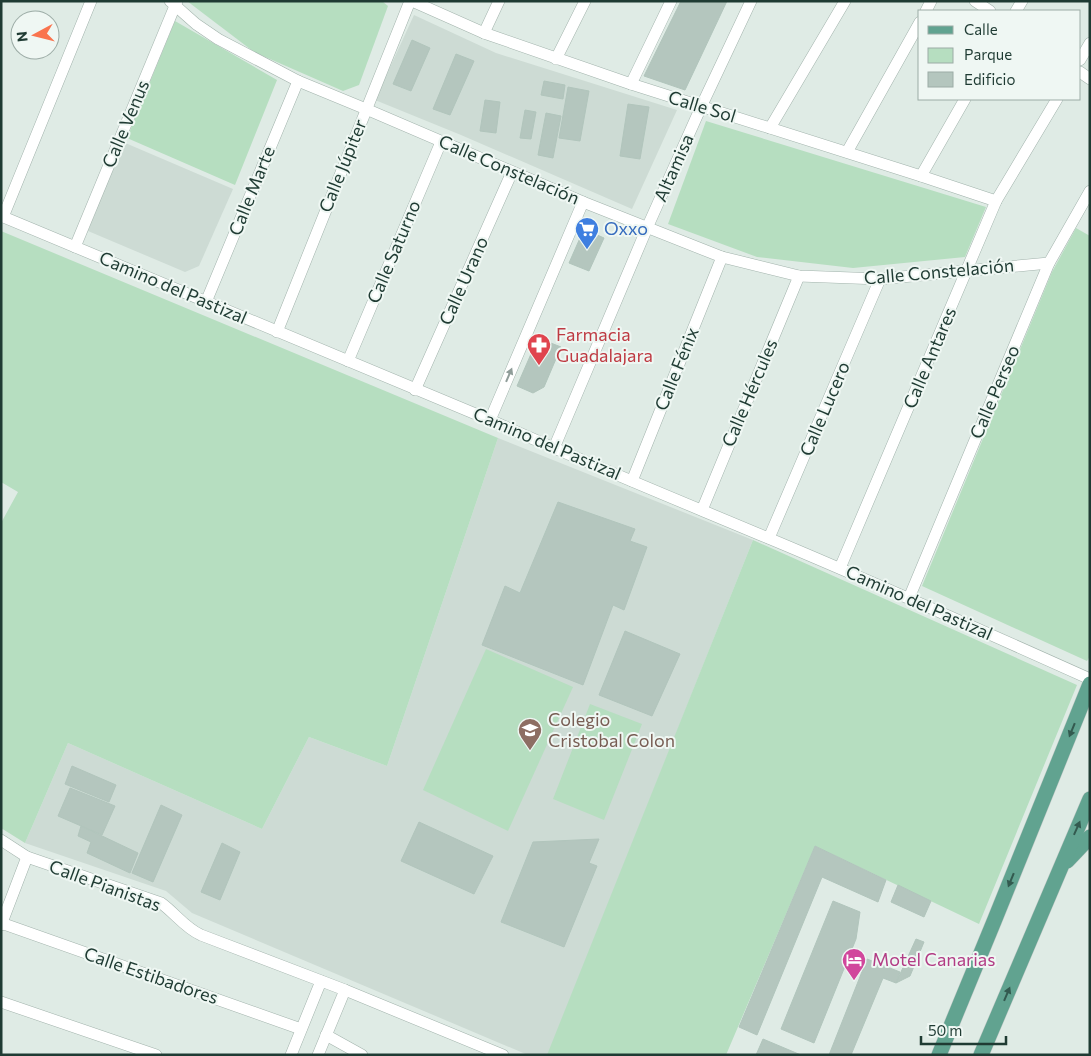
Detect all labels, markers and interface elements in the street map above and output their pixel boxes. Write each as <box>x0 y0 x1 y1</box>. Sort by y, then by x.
north arrow <box>10 10 60 60</box>
legend <box>918 10 1081 100</box>
text: Calle <box>964 20 998 38</box>
text: N <box>13 30 31 43</box>
text: Parque <box>964 45 1012 63</box>
text: Edificio <box>964 70 1015 88</box>
street label: Calle Venus <box>97 77 153 171</box>
street label: Calle Sol <box>666 85 739 127</box>
street label: Calle Júpiter <box>313 116 371 215</box>
street label: Calle Constelación <box>436 130 583 209</box>
street label: Altamisa <box>648 130 698 205</box>
street label: Calle Marte <box>223 143 279 238</box>
street label: Calle Saturno <box>362 197 425 306</box>
supermarket icon: Oxxo <box>574 216 600 250</box>
place label: Oxxo <box>604 217 648 239</box>
street label: Calle Urano <box>434 233 492 328</box>
street label: Camino del Pastizal <box>96 246 251 328</box>
street label: Calle Constelación <box>863 253 1015 289</box>
street label: Calle Antares <box>898 304 960 412</box>
place label: Farmacia Guadalajara <box>556 323 653 366</box>
street label: Calle Fénix <box>649 323 703 413</box>
pharmacy icon: Farmacia Guadalajara <box>526 332 552 366</box>
street label: Calle Hércules <box>717 335 782 450</box>
street label: Calle Perseo <box>964 341 1024 442</box>
street label: Calle Lucero <box>794 358 854 459</box>
one-way arrow <box>505 367 513 382</box>
street label: Camino del Pastizal <box>470 402 625 484</box>
street label: Camino del Pastizal <box>843 560 996 644</box>
place label: Colegio Cristobal Colon <box>548 708 675 751</box>
school or university icon: Colegio Cristobal Colon <box>517 717 543 751</box>
one-way arrow <box>1067 722 1075 737</box>
one-way arrow <box>1073 821 1081 835</box>
street label: Calle Pianistas <box>46 855 164 915</box>
one-way arrow <box>1006 873 1014 887</box>
street label: Calle Estibadores <box>81 942 221 1008</box>
hotel icon: Motel Canarias <box>841 947 867 981</box>
place label: Motel Canarias <box>872 948 995 970</box>
one-way arrow <box>1003 987 1011 1001</box>
scale bar <box>921 1014 1006 1046</box>
text: 50 m <box>928 1021 962 1039</box>

